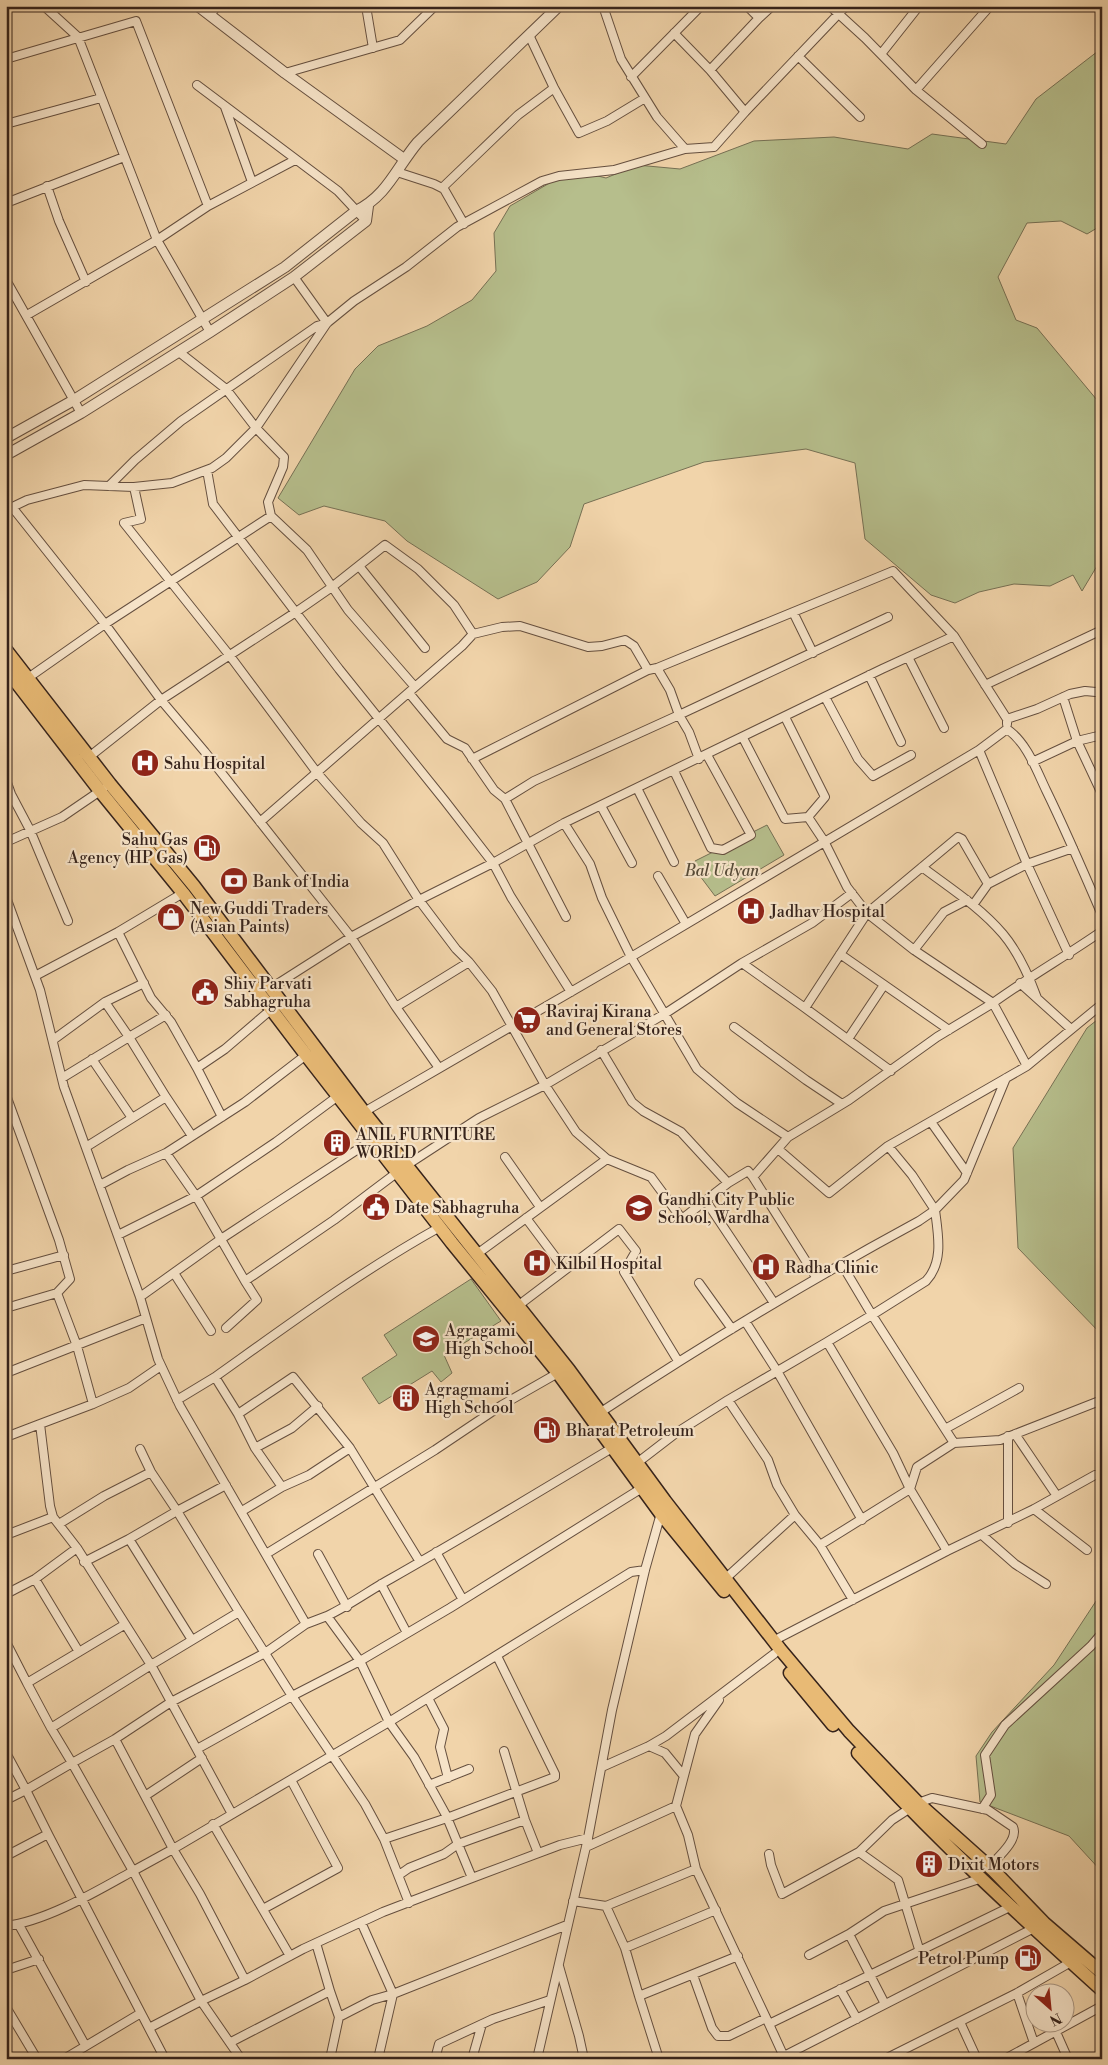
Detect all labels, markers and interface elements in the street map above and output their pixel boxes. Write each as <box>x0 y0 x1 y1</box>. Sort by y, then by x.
hospital icon: Sahu Hospital <box>130 748 160 778</box>
place label: Sahu Hospital <box>164 754 265 774</box>
place label: Sahu Gas Agency (HP Gas) <box>67 830 188 868</box>
fuel station icon: Sahu Gas Agency (HP Gas) <box>192 833 222 863</box>
park label: Bal Udyan <box>684 861 760 881</box>
bank icon: Bank of India <box>219 866 249 896</box>
place label: Bank of India <box>252 872 350 892</box>
hospital icon: Jadhav Hospital <box>736 896 766 926</box>
place label: New Guddi Traders (Asian Paints) <box>190 899 328 937</box>
shop icon: New Guddi Traders (Asian Paints) <box>156 902 186 932</box>
place label: Jadhav Hospital <box>769 902 885 922</box>
place label: Shiv Parvati Sabhagruha <box>224 974 312 1012</box>
public building icon: Shiv Parvati Sabhagruha <box>190 977 220 1007</box>
place label: Raviraj Kirana and General Stores <box>546 1002 682 1040</box>
supermarket icon: Raviraj Kirana and General Stores <box>512 1005 542 1035</box>
place label: ANIL FURNITURE WORLD <box>355 1125 495 1163</box>
building icon: ANIL FURNITURE WORLD <box>322 1128 352 1158</box>
place label: Gandhi City Public School, Wardha <box>658 1190 795 1228</box>
public building icon: Date Sabhagruha <box>361 1192 391 1222</box>
school or university icon: Gandhi City Public School, Wardha <box>624 1193 654 1223</box>
place label: Date Sabhagruha <box>395 1198 520 1218</box>
hospital icon: Kilbil Hospital <box>522 1248 552 1278</box>
hospital icon: Radha Clinic <box>751 1252 781 1282</box>
place label: Kilbil Hospital <box>556 1254 662 1274</box>
place label: Radha Clinic <box>785 1258 878 1278</box>
place label: Agragami High School <box>444 1321 534 1359</box>
school or university icon: Agragami High School <box>411 1324 441 1354</box>
place label: Agragmami High School <box>424 1380 514 1418</box>
building icon: Agragmami High School <box>391 1383 421 1413</box>
fuel station icon: Bharat Petroleum <box>532 1415 562 1445</box>
place label: Bharat Petroleum <box>565 1421 694 1441</box>
building icon: Dixit Motors <box>914 1849 944 1879</box>
place label: Dixit Motors <box>948 1855 1039 1875</box>
fuel station icon: Petrol Pump <box>1013 1943 1043 1973</box>
place label: Petrol Pump <box>918 1949 1009 1969</box>
north arrow <box>1026 1982 1076 2032</box>
text: N <box>1046 2008 1064 2029</box>

